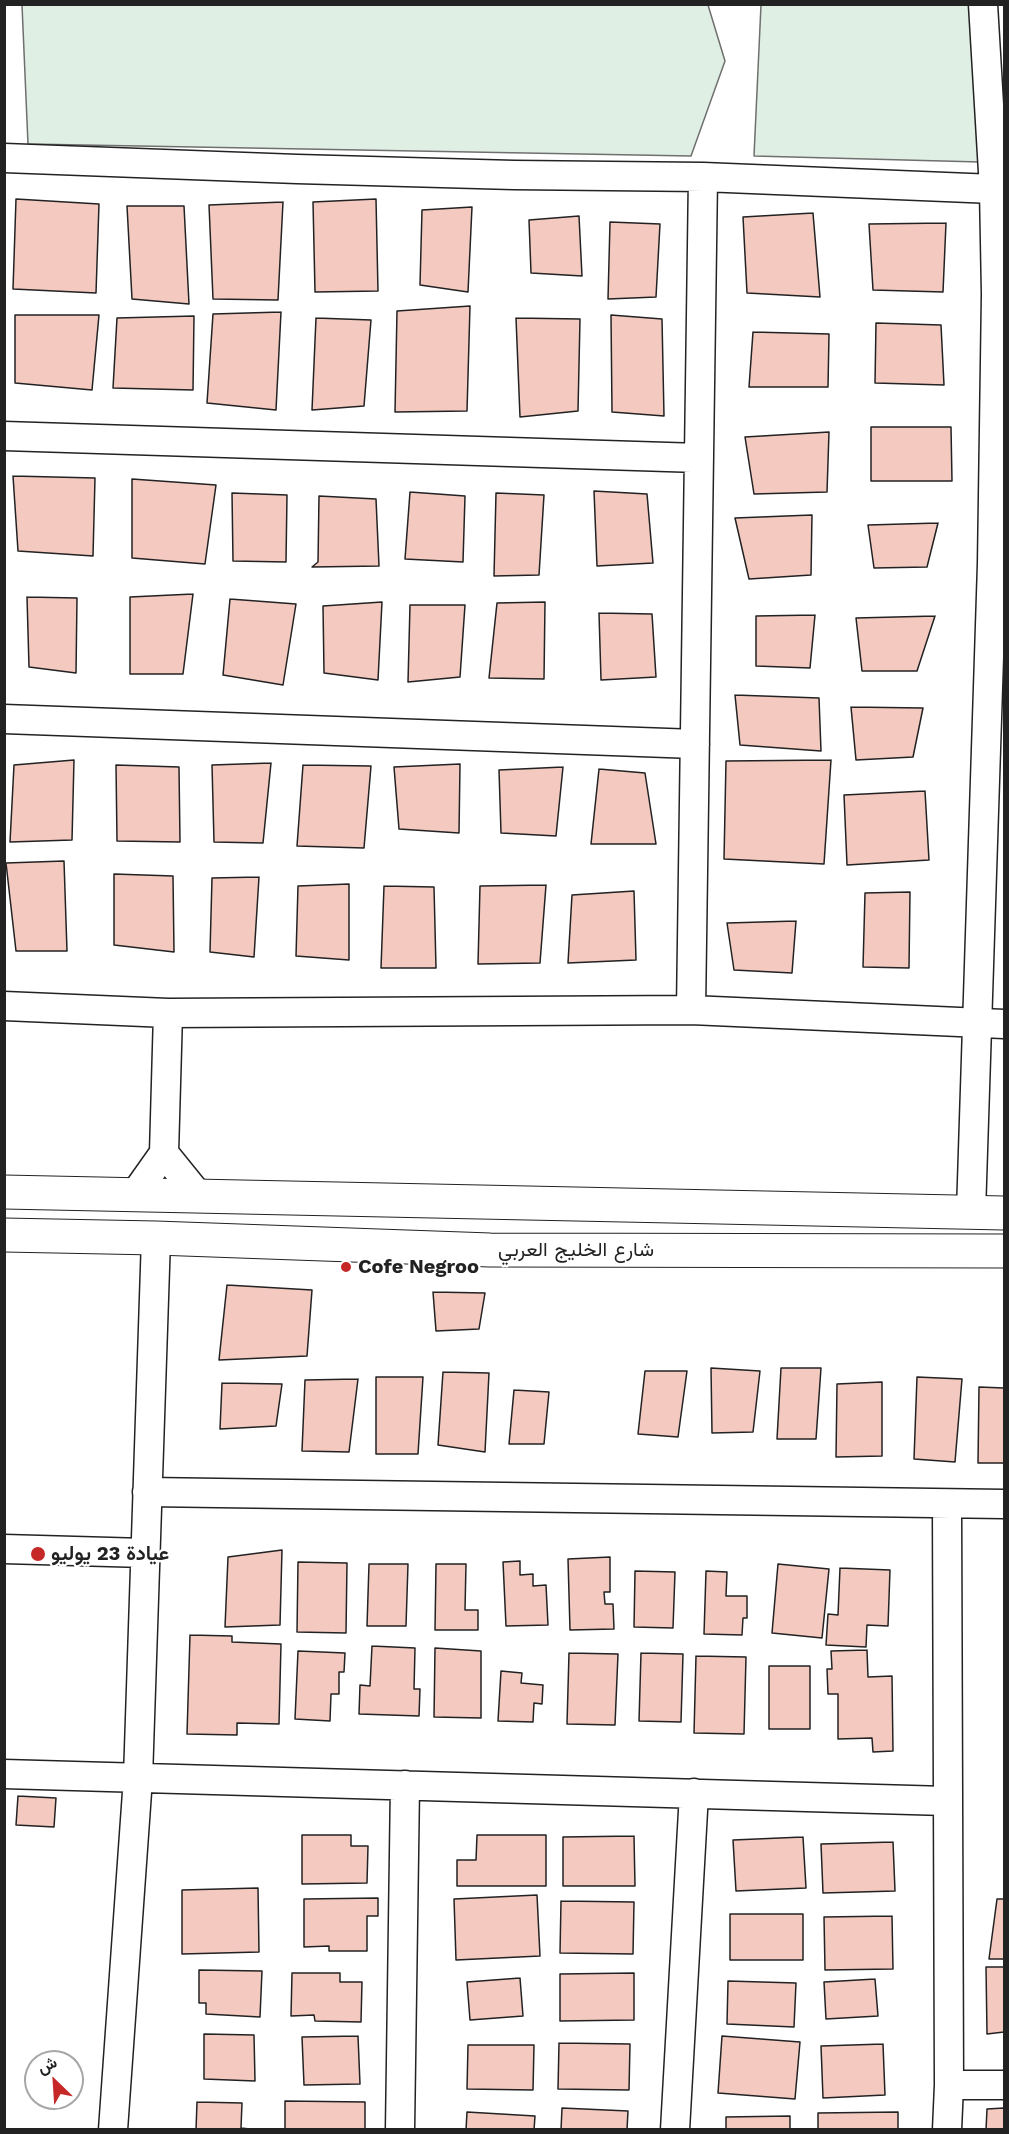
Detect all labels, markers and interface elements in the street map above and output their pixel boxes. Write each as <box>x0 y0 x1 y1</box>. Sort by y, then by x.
street label: شارع الخليج العربي <box>498 1238 654 1262</box>
place label: Cofe Negroo <box>358 1255 479 1279</box>
marker: Cofe Negroo <box>339 1260 353 1274</box>
place label: عيادة 23 يوليو <box>51 1542 169 1566</box>
marker: عيادة 23 يوليو <box>29 1545 47 1563</box>
north arrow <box>24 2050 84 2110</box>
text: ش <box>34 2052 60 2078</box>

